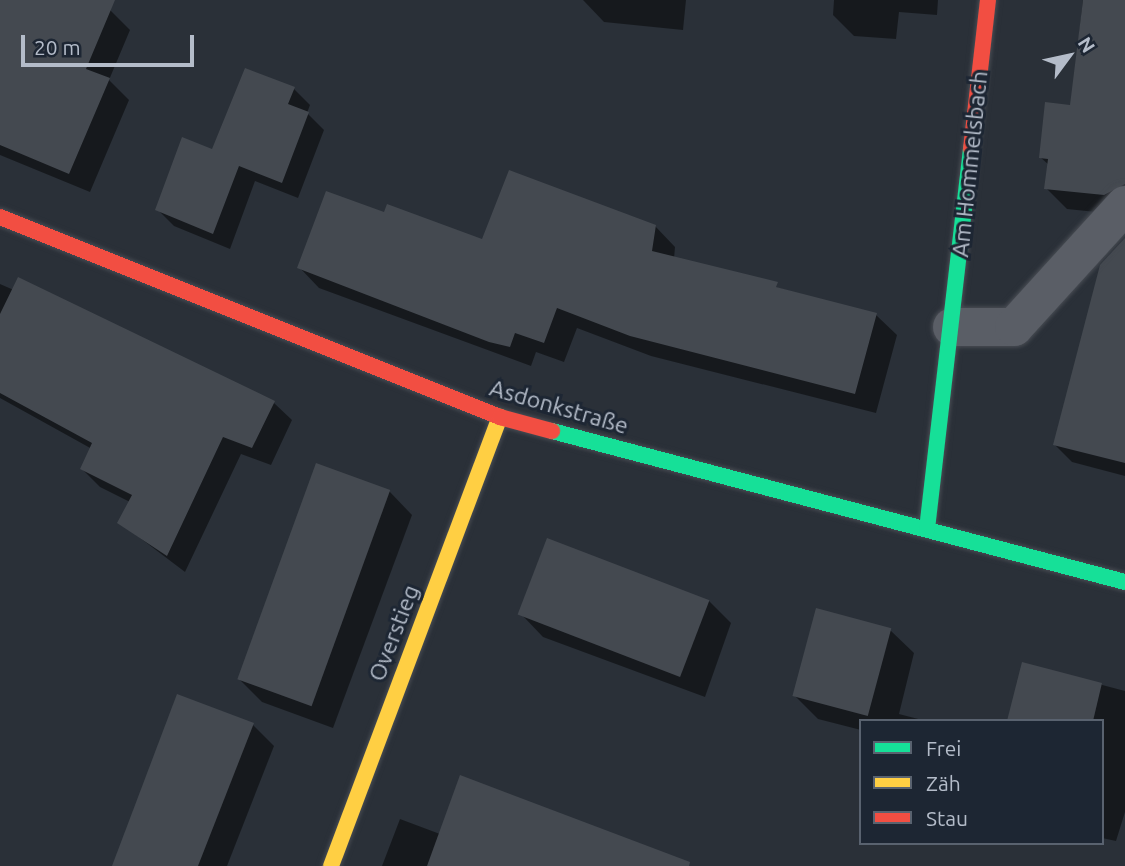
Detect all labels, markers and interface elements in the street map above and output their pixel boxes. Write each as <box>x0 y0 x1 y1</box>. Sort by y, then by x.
scale bar <box>24 21 198 65</box>
north arrow <box>1034 21 1104 91</box>
text: N <box>1074 33 1100 57</box>
text: 20 m <box>34 35 81 59</box>
street label: Am Hommelsbach <box>946 70 994 258</box>
street label: Asdonkstraße <box>486 374 632 440</box>
street label: Overstieg <box>363 581 425 685</box>
legend <box>859 719 1104 845</box>
text: Frei <box>926 736 961 760</box>
text: Zäh <box>926 771 961 795</box>
text: Stau <box>926 806 968 830</box>

